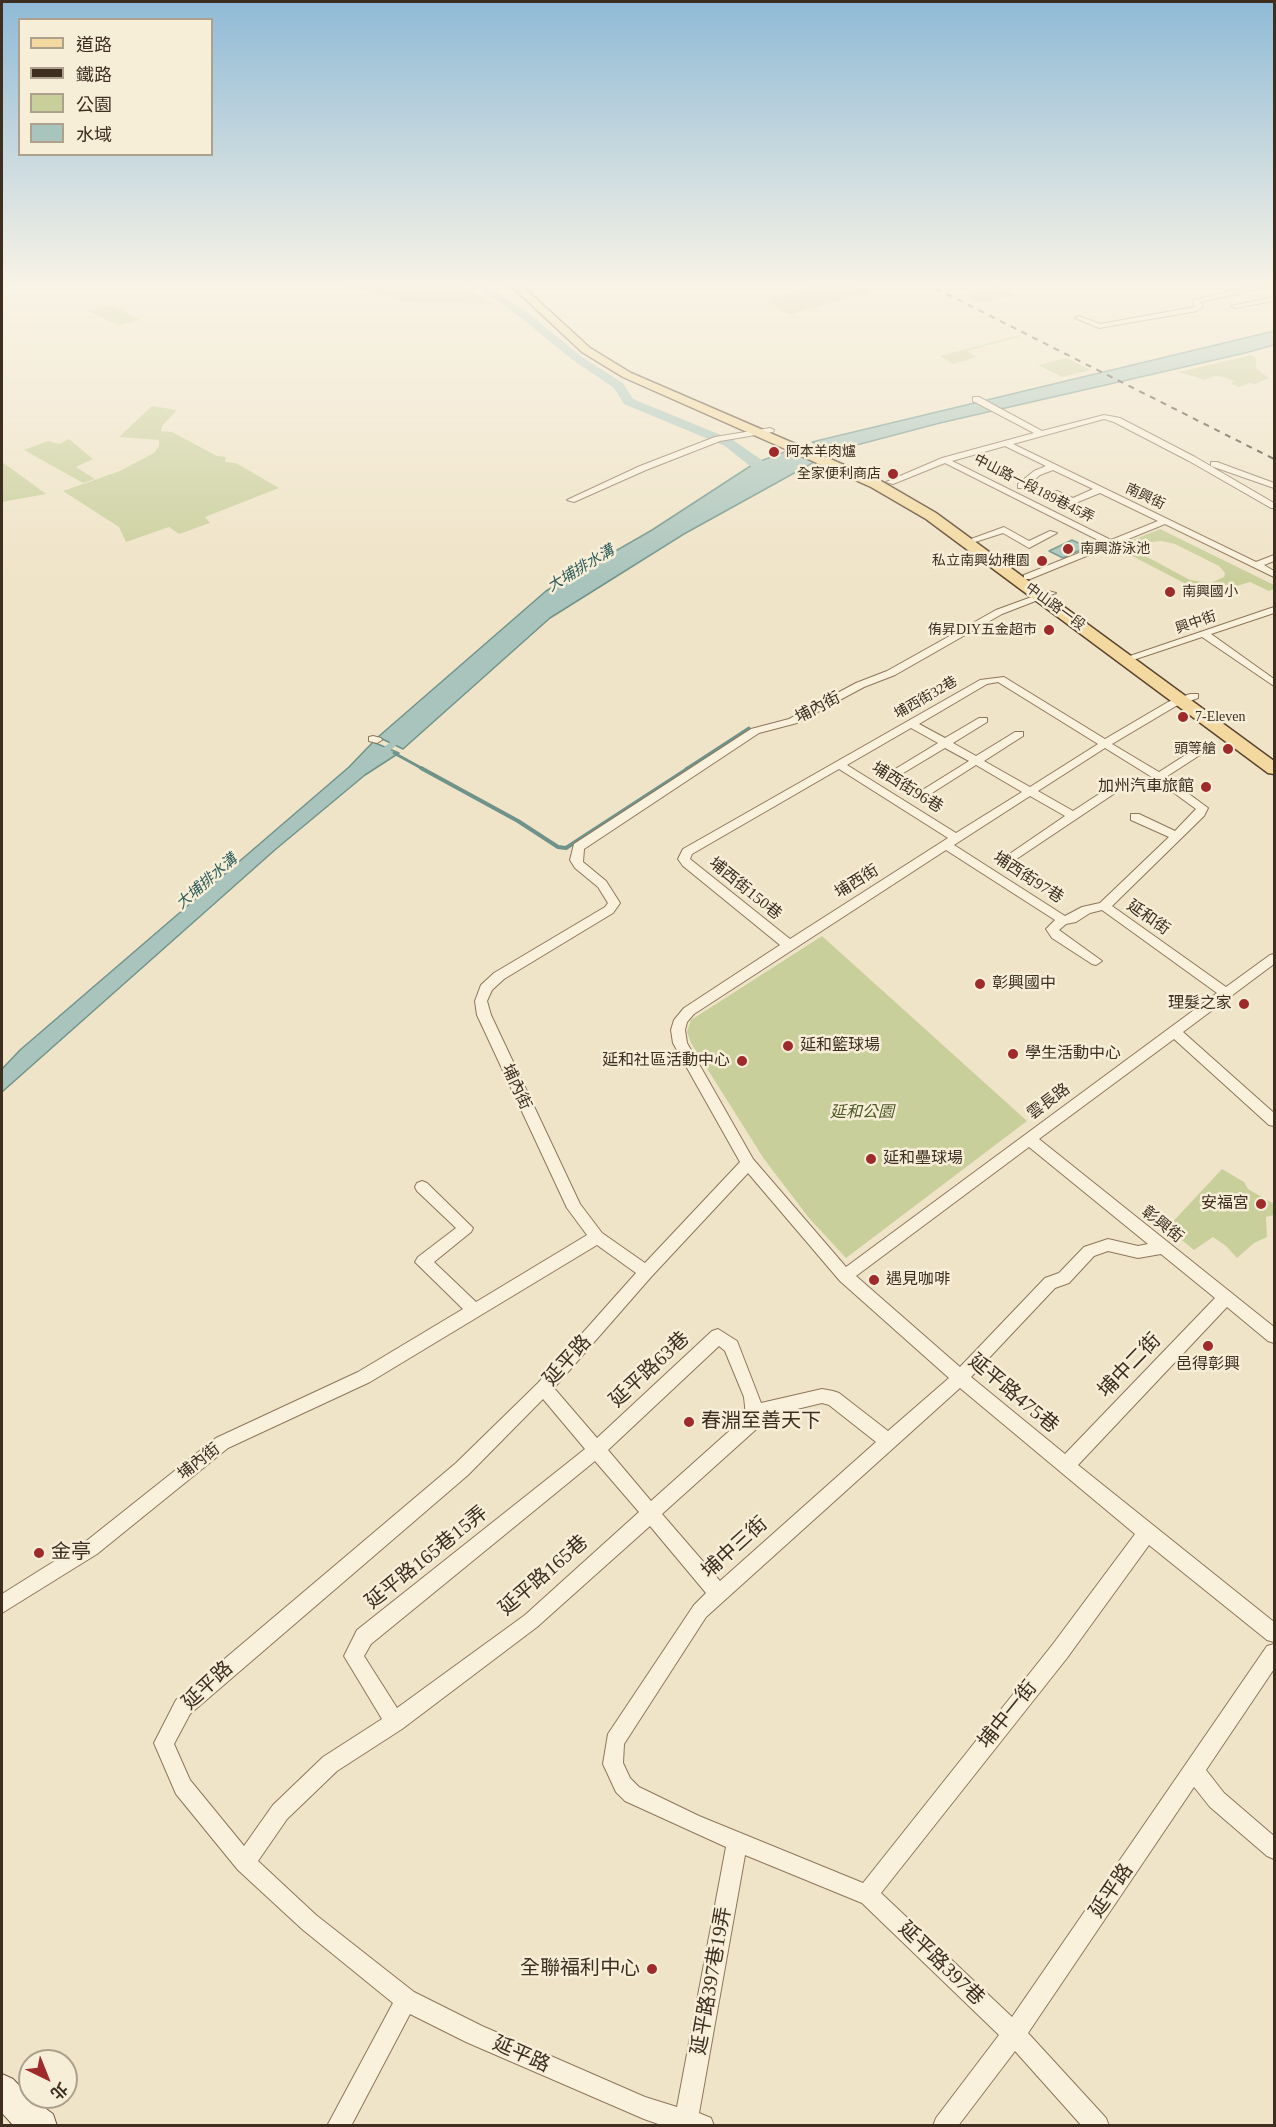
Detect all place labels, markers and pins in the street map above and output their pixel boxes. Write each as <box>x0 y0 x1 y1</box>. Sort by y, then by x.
place label: 阿本羊肉爐 <box>786 444 856 460</box>
marker: 阿本羊肉爐 <box>767 445 781 459</box>
place label: 全家便利商店 <box>797 466 881 482</box>
marker: 全家便利商店 <box>886 467 900 481</box>
place label: 南興游泳池 <box>1080 541 1150 557</box>
marker: 南興游泳池 <box>1061 542 1075 556</box>
place label: 私立南興幼稚園 <box>932 553 1030 569</box>
marker: 私立南興幼稚園 <box>1035 554 1049 568</box>
place label: 南興國小 <box>1182 584 1238 600</box>
marker: 南興國小 <box>1163 585 1177 599</box>
place label: 侑昇DIY五金超市 <box>928 622 1037 638</box>
marker: 侑昇DIY五金超市 <box>1042 623 1056 637</box>
place label: 7-Eleven <box>1195 709 1246 725</box>
marker: 7-Eleven <box>1176 710 1190 724</box>
place label: 頭等艙 <box>1174 741 1216 757</box>
marker: 頭等艙 <box>1221 742 1235 756</box>
place label: 加州汽車旅館 <box>1098 777 1194 797</box>
marker: 加州汽車旅館 <box>1199 780 1213 794</box>
place label: 彰興國中 <box>992 974 1056 994</box>
marker: 彰興國中 <box>973 977 987 991</box>
place label: 理髮之家 <box>1168 994 1232 1014</box>
marker: 理髮之家 <box>1237 997 1251 1011</box>
place label: 延和籃球場 <box>800 1036 880 1056</box>
marker: 延和籃球場 <box>781 1039 795 1053</box>
place label: 學生活動中心 <box>1025 1044 1121 1064</box>
marker: 學生活動中心 <box>1006 1047 1020 1061</box>
place label: 延和社區活動中心 <box>602 1051 730 1071</box>
marker: 延和社區活動中心 <box>735 1054 749 1068</box>
place label: 延和壘球場 <box>883 1149 963 1169</box>
marker: 延和壘球場 <box>864 1152 878 1166</box>
place label: 安福宮 <box>1201 1194 1249 1214</box>
marker: 安福宮 <box>1254 1197 1268 1211</box>
place label: 遇見咖啡 <box>886 1270 950 1290</box>
marker: 遇見咖啡 <box>867 1273 881 1287</box>
marker: 邑得彰興 <box>1201 1339 1215 1353</box>
place label: 邑得彰興 <box>1176 1355 1240 1375</box>
place label: 春淵至善天下 <box>701 1410 821 1434</box>
marker: 春淵至善天下 <box>682 1415 696 1429</box>
place label: 金亭 <box>51 1541 91 1565</box>
marker: 金亭 <box>32 1546 46 1560</box>
place label: 全聯福利中心 <box>520 1957 640 1981</box>
marker: 全聯福利中心 <box>645 1962 659 1976</box>

